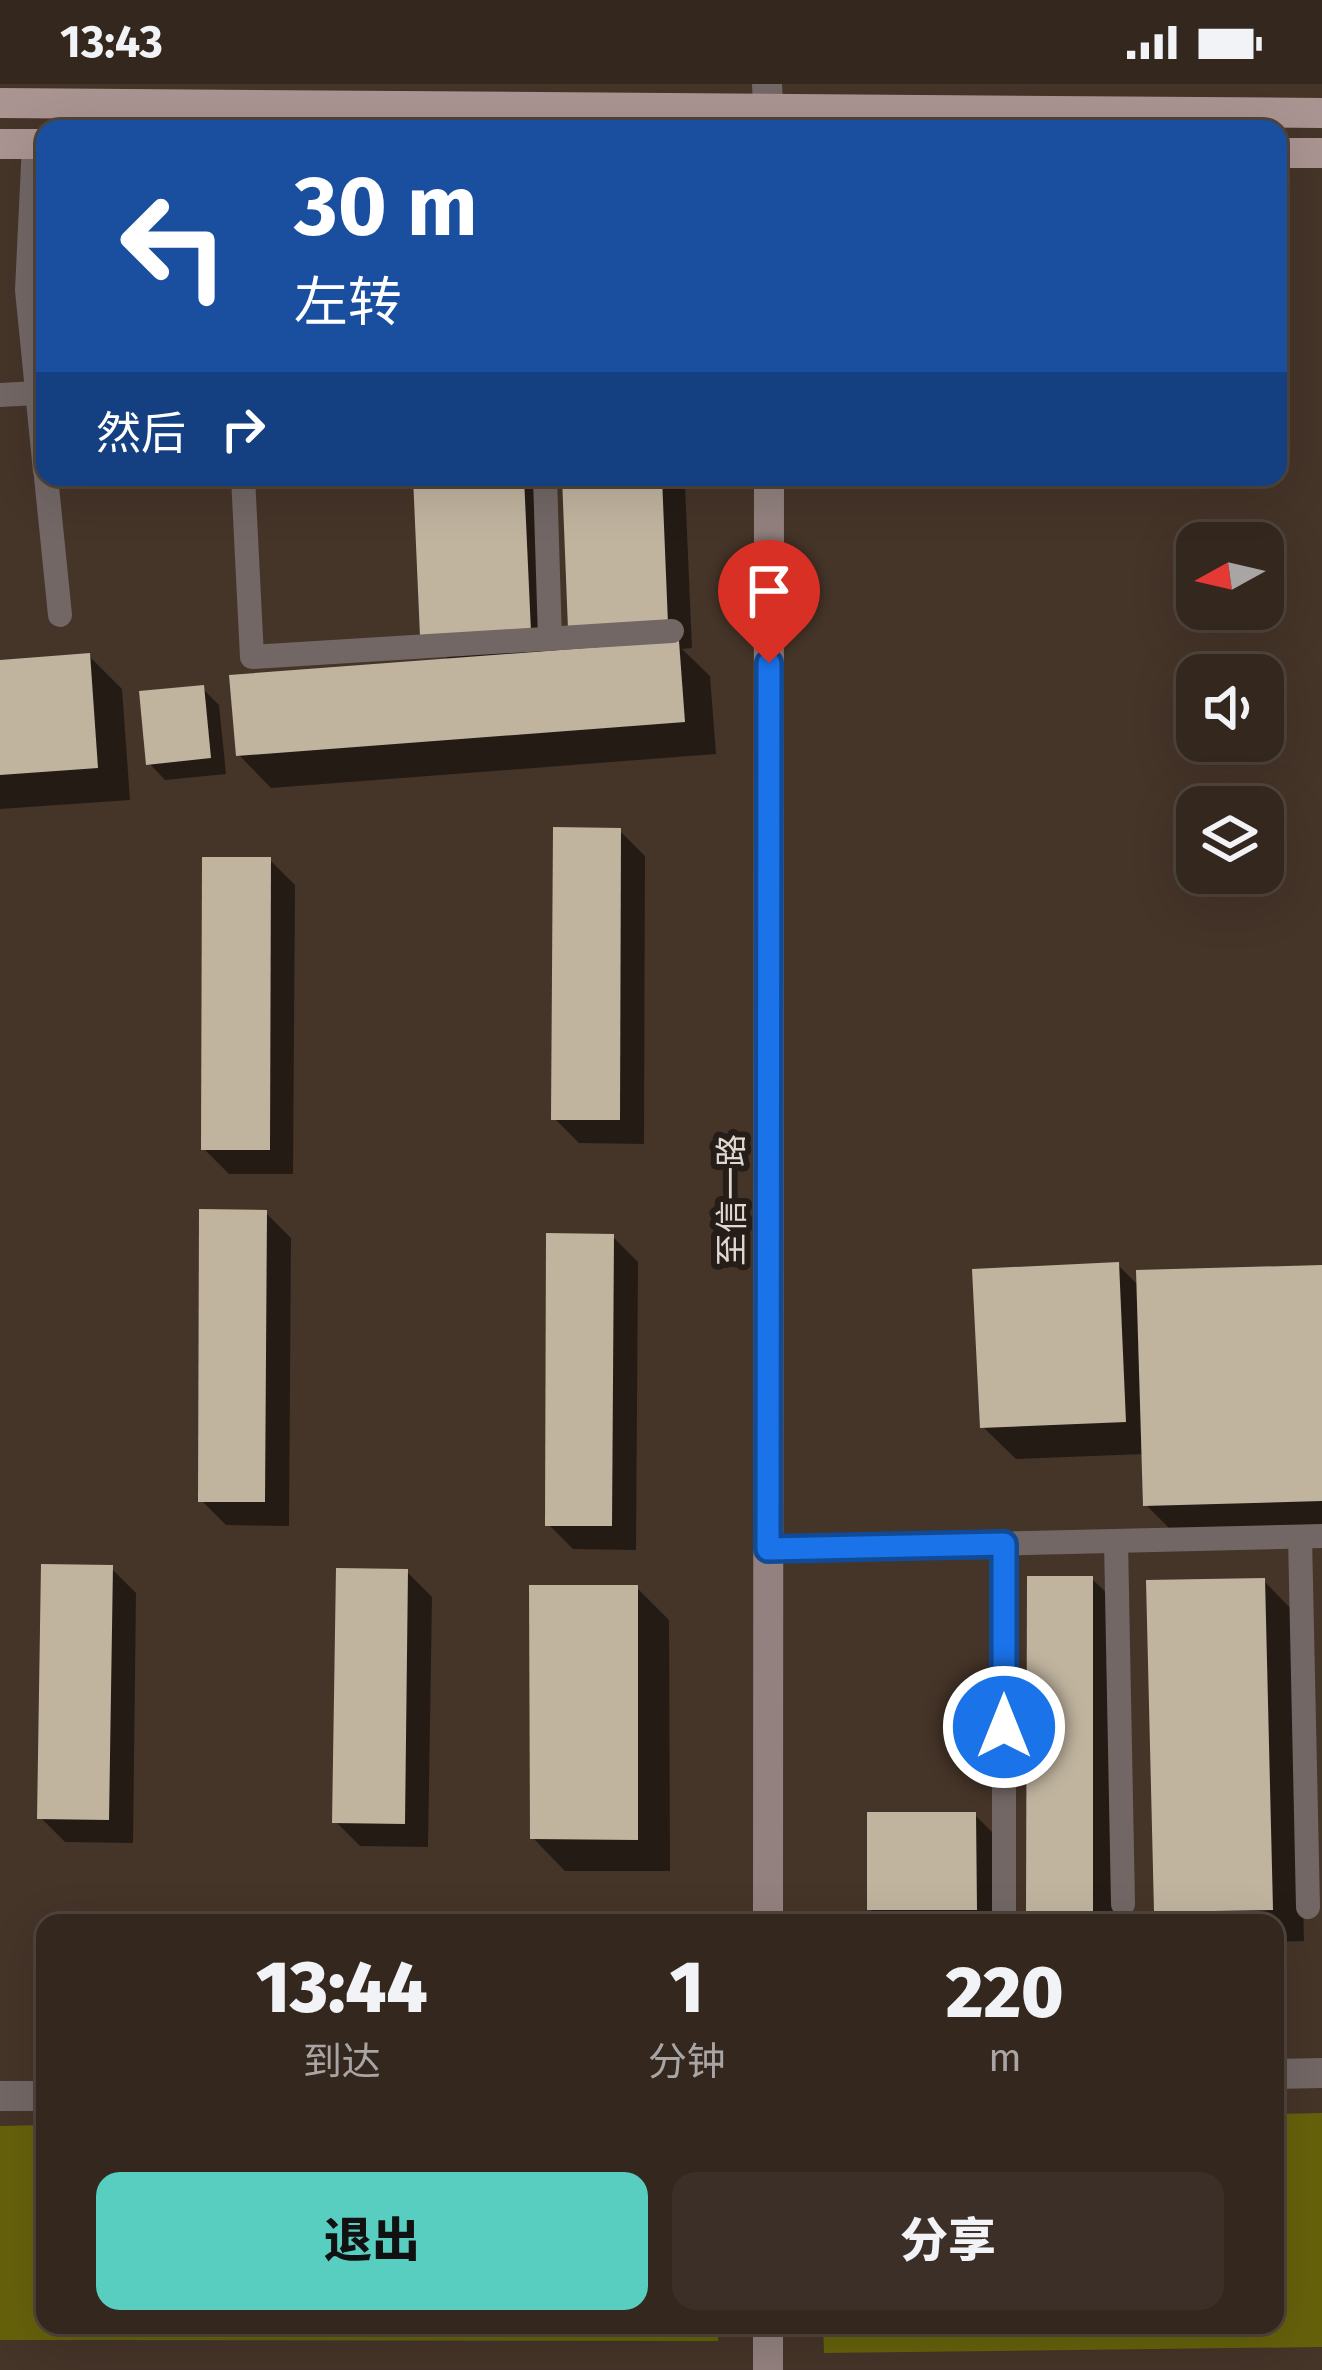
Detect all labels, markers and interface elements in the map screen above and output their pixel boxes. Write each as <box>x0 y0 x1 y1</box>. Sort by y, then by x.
text: 13:43 <box>60 15 163 69</box>
text: 30 m <box>294 156 478 257</box>
icon: left <box>96 168 252 324</box>
text: 左转 <box>294 271 402 335</box>
icon: right <box>210 396 276 462</box>
text: 然后 <box>96 407 186 461</box>
north arrow <box>1176 522 1284 630</box>
map controls <box>1176 522 1284 894</box>
pin <box>718 540 820 663</box>
icon: arrive <box>736 558 802 624</box>
button: sound <box>1176 654 1284 762</box>
button: layers <box>1176 786 1284 894</box>
street label: 至信一路 <box>712 1134 752 1266</box>
position arrow <box>941 1664 1067 1790</box>
text: 13:44 <box>256 1945 428 2031</box>
text: 1 <box>670 1945 704 2031</box>
text: 220 <box>946 1950 1064 2036</box>
text: m <box>988 2035 1022 2081</box>
text: 到达 <box>303 2039 381 2085</box>
text: 分钟 <box>648 2039 726 2085</box>
button: 退出 <box>96 2172 648 2310</box>
button: 分享 <box>672 2172 1224 2310</box>

